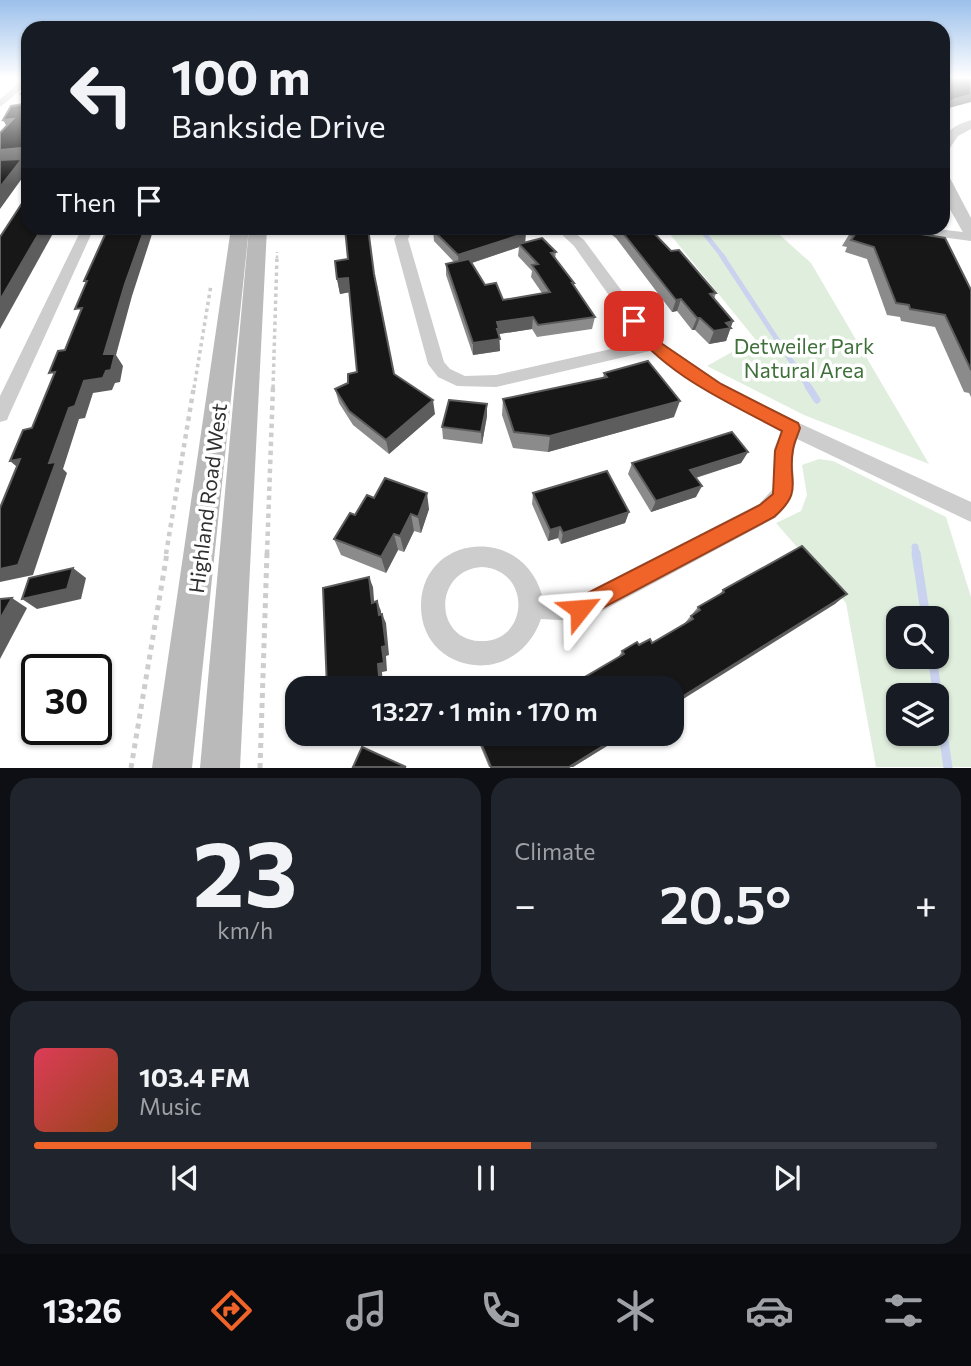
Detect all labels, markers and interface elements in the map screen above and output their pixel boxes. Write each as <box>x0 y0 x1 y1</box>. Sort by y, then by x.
text: 100 m <box>171 45 310 105</box>
icon: left <box>56 49 147 140</box>
text: Bankside Drive <box>171 105 386 145</box>
icon: arrive <box>130 182 168 220</box>
text: Then <box>56 186 116 217</box>
pin <box>604 291 664 351</box>
icon: arrive <box>615 302 653 340</box>
park label: Detweiler Park Natural Area <box>734 333 874 382</box>
street label: Highland Road West <box>183 402 231 594</box>
position arrow <box>543 572 617 646</box>
map controls <box>886 606 949 746</box>
button: search <box>886 606 949 669</box>
speed limit sign: 30 <box>21 654 112 745</box>
button: layers <box>886 683 949 746</box>
text: 13:27 · 1 min · 170 m <box>371 695 598 726</box>
text: 23 <box>193 814 298 926</box>
text: Climate <box>515 837 596 865</box>
text: 20.5° <box>659 871 791 935</box>
text: − <box>515 880 536 927</box>
text: + <box>915 880 937 927</box>
text: km/h <box>217 916 273 944</box>
text: 103.4 FM <box>139 1061 250 1092</box>
text: Music <box>139 1092 202 1120</box>
icon: previous <box>166 1159 204 1197</box>
icon: pause <box>467 1159 505 1197</box>
icon: next <box>768 1159 806 1197</box>
icon: directions <box>207 1286 256 1335</box>
icon: music <box>342 1286 391 1335</box>
icon: phone <box>476 1286 525 1335</box>
icon: climate <box>611 1286 660 1335</box>
icon: car <box>745 1286 794 1335</box>
icon: filters <box>879 1286 928 1335</box>
text: 13:26 <box>43 1290 122 1330</box>

